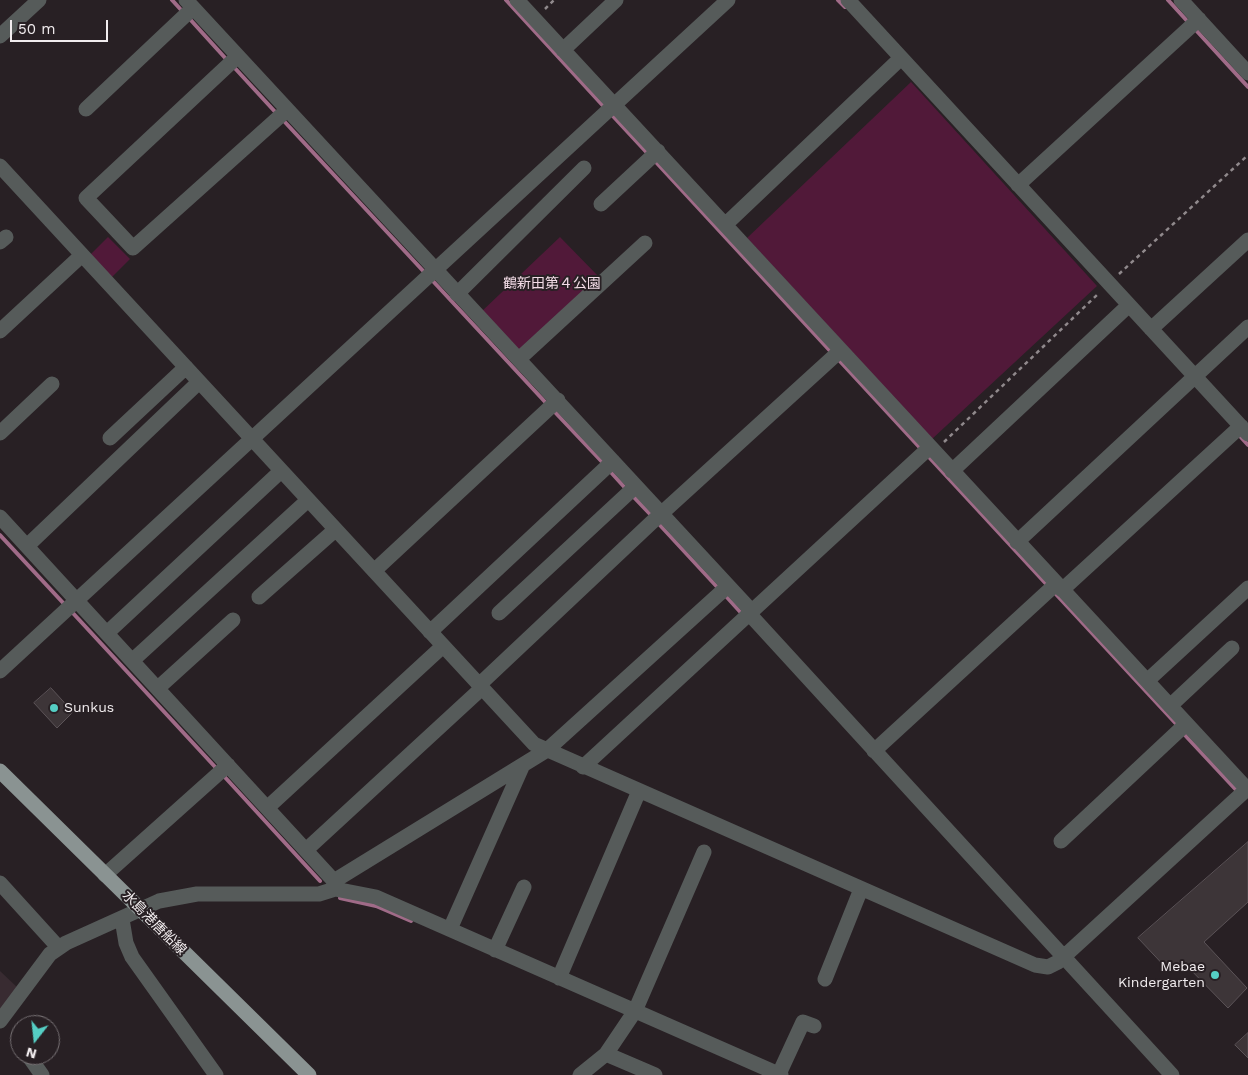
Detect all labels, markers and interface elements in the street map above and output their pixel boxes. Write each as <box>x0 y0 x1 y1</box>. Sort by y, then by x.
scale bar <box>12 10 110 42</box>
text: 50 m <box>18 20 55 38</box>
park label: 鶴新田第４公園 <box>503 276 601 292</box>
place label: Sunkus <box>64 700 114 716</box>
marker: Sunkus <box>48 702 60 714</box>
street label: 水島港唐船線 <box>118 887 190 959</box>
place label: Mebae Kindergarten <box>1118 959 1205 992</box>
marker: Mebae Kindergarten <box>1209 969 1221 981</box>
north arrow <box>10 1015 60 1065</box>
text: N <box>24 1044 38 1063</box>

